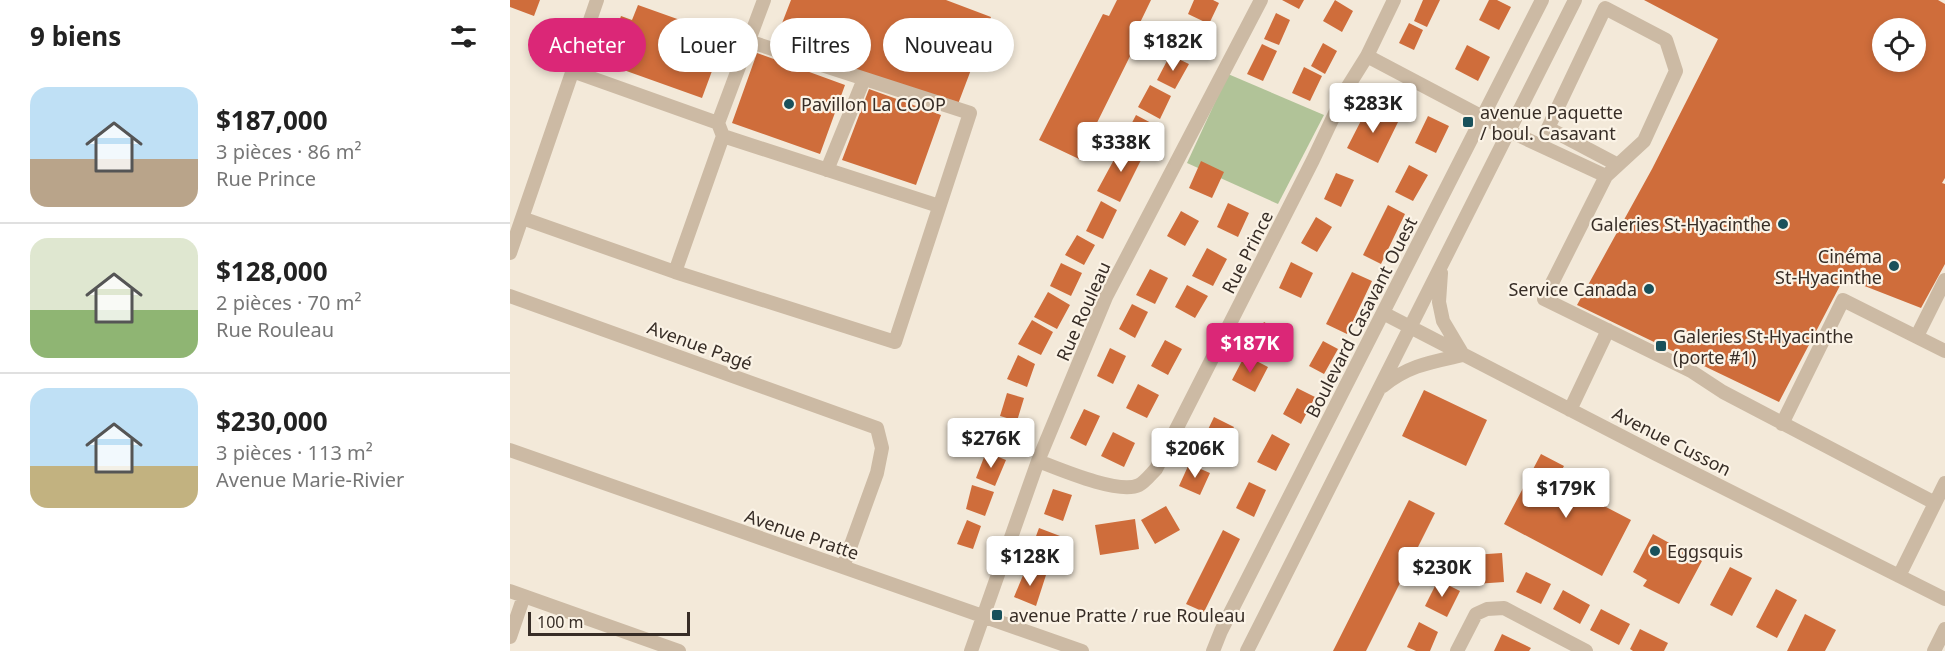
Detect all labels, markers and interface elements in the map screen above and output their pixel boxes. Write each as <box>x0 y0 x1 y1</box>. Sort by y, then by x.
text: 9 biens <box>30 18 121 54</box>
chip: Acheter <box>528 18 646 72</box>
chip: Louer <box>658 18 758 72</box>
chip: Filtres <box>770 18 871 72</box>
chip: Nouveau <box>883 18 1014 72</box>
map controls <box>1872 18 1926 72</box>
button: locate <box>1872 18 1926 72</box>
icon: filters <box>447 20 480 53</box>
pin: $182K <box>1131 21 1215 72</box>
text: $182K <box>1143 27 1203 54</box>
pin: $283K <box>1331 83 1415 134</box>
text: $283K <box>1343 89 1403 116</box>
place label: Pavillon La COOP <box>801 92 946 116</box>
marker: Pavillon La COOP <box>782 97 796 111</box>
place label: avenue Paquette / boul. Casavant <box>1480 100 1623 145</box>
text: $187,000 <box>216 102 328 138</box>
icon: home <box>78 111 150 183</box>
marker: avenue Paquette / boul. Casavant <box>1461 115 1475 129</box>
pin: $338K <box>1079 122 1163 173</box>
text: $338K <box>1091 128 1151 155</box>
text: 3 pièces · 86 m² <box>216 138 361 165</box>
text: Rue Prince <box>216 165 316 192</box>
street label: Rue Prince <box>1216 206 1278 298</box>
street label: Boulevard Casavant Ouest <box>1300 212 1422 422</box>
place label: Galeries St-Hyacinthe <box>1590 212 1771 236</box>
marker: Galeries St-Hyacinthe <box>1776 217 1790 231</box>
place label: Cinéma St-Hyacinthe <box>1775 244 1882 289</box>
text: $128,000 <box>216 253 328 289</box>
street label: Rue Rouleau <box>1050 258 1116 364</box>
marker: Cinéma St-Hyacinthe <box>1887 259 1901 273</box>
icon: home <box>78 262 150 334</box>
place label: Service Canada <box>1508 277 1637 301</box>
marker: Service Canada <box>1642 282 1656 296</box>
text: 2 pièces · 70 m² <box>216 289 361 316</box>
street label: Avenue Pagé <box>644 315 756 375</box>
text: Rue Rouleau <box>216 316 334 343</box>
pin: $187K <box>1208 323 1292 374</box>
place label: Galeries St-Hyacinthe (porte #1) <box>1673 324 1854 369</box>
text: $187K <box>1220 329 1280 356</box>
marker: Galeries St-Hyacinthe (porte #1) <box>1654 339 1668 353</box>
street label: Avenue Cusson <box>1609 401 1735 481</box>
text: $230,000 <box>216 403 328 439</box>
icon: home <box>78 412 150 484</box>
pin: $276K <box>949 418 1033 469</box>
text: $276K <box>961 424 1021 451</box>
pin: $206K <box>1153 428 1237 479</box>
text: $206K <box>1165 434 1225 461</box>
text: 3 pièces · 113 m² <box>216 439 373 466</box>
text: Avenue Marie-Rivier <box>216 466 404 493</box>
pin: $179K <box>1524 468 1608 519</box>
text: $179K <box>1536 474 1596 501</box>
street label: Avenue Pratte <box>742 503 862 565</box>
pin: $128K <box>988 536 1072 587</box>
place label: Eggsquis <box>1667 539 1743 563</box>
text: $128K <box>1000 542 1060 569</box>
marker: Eggsquis <box>1648 544 1662 558</box>
pin: $230K <box>1400 547 1484 598</box>
text: $230K <box>1412 553 1472 580</box>
place label: avenue Pratte / rue Rouleau <box>1009 603 1245 627</box>
marker: avenue Pratte / rue Rouleau <box>990 608 1004 622</box>
scale bar <box>528 609 690 636</box>
text: 100 m <box>537 611 584 633</box>

